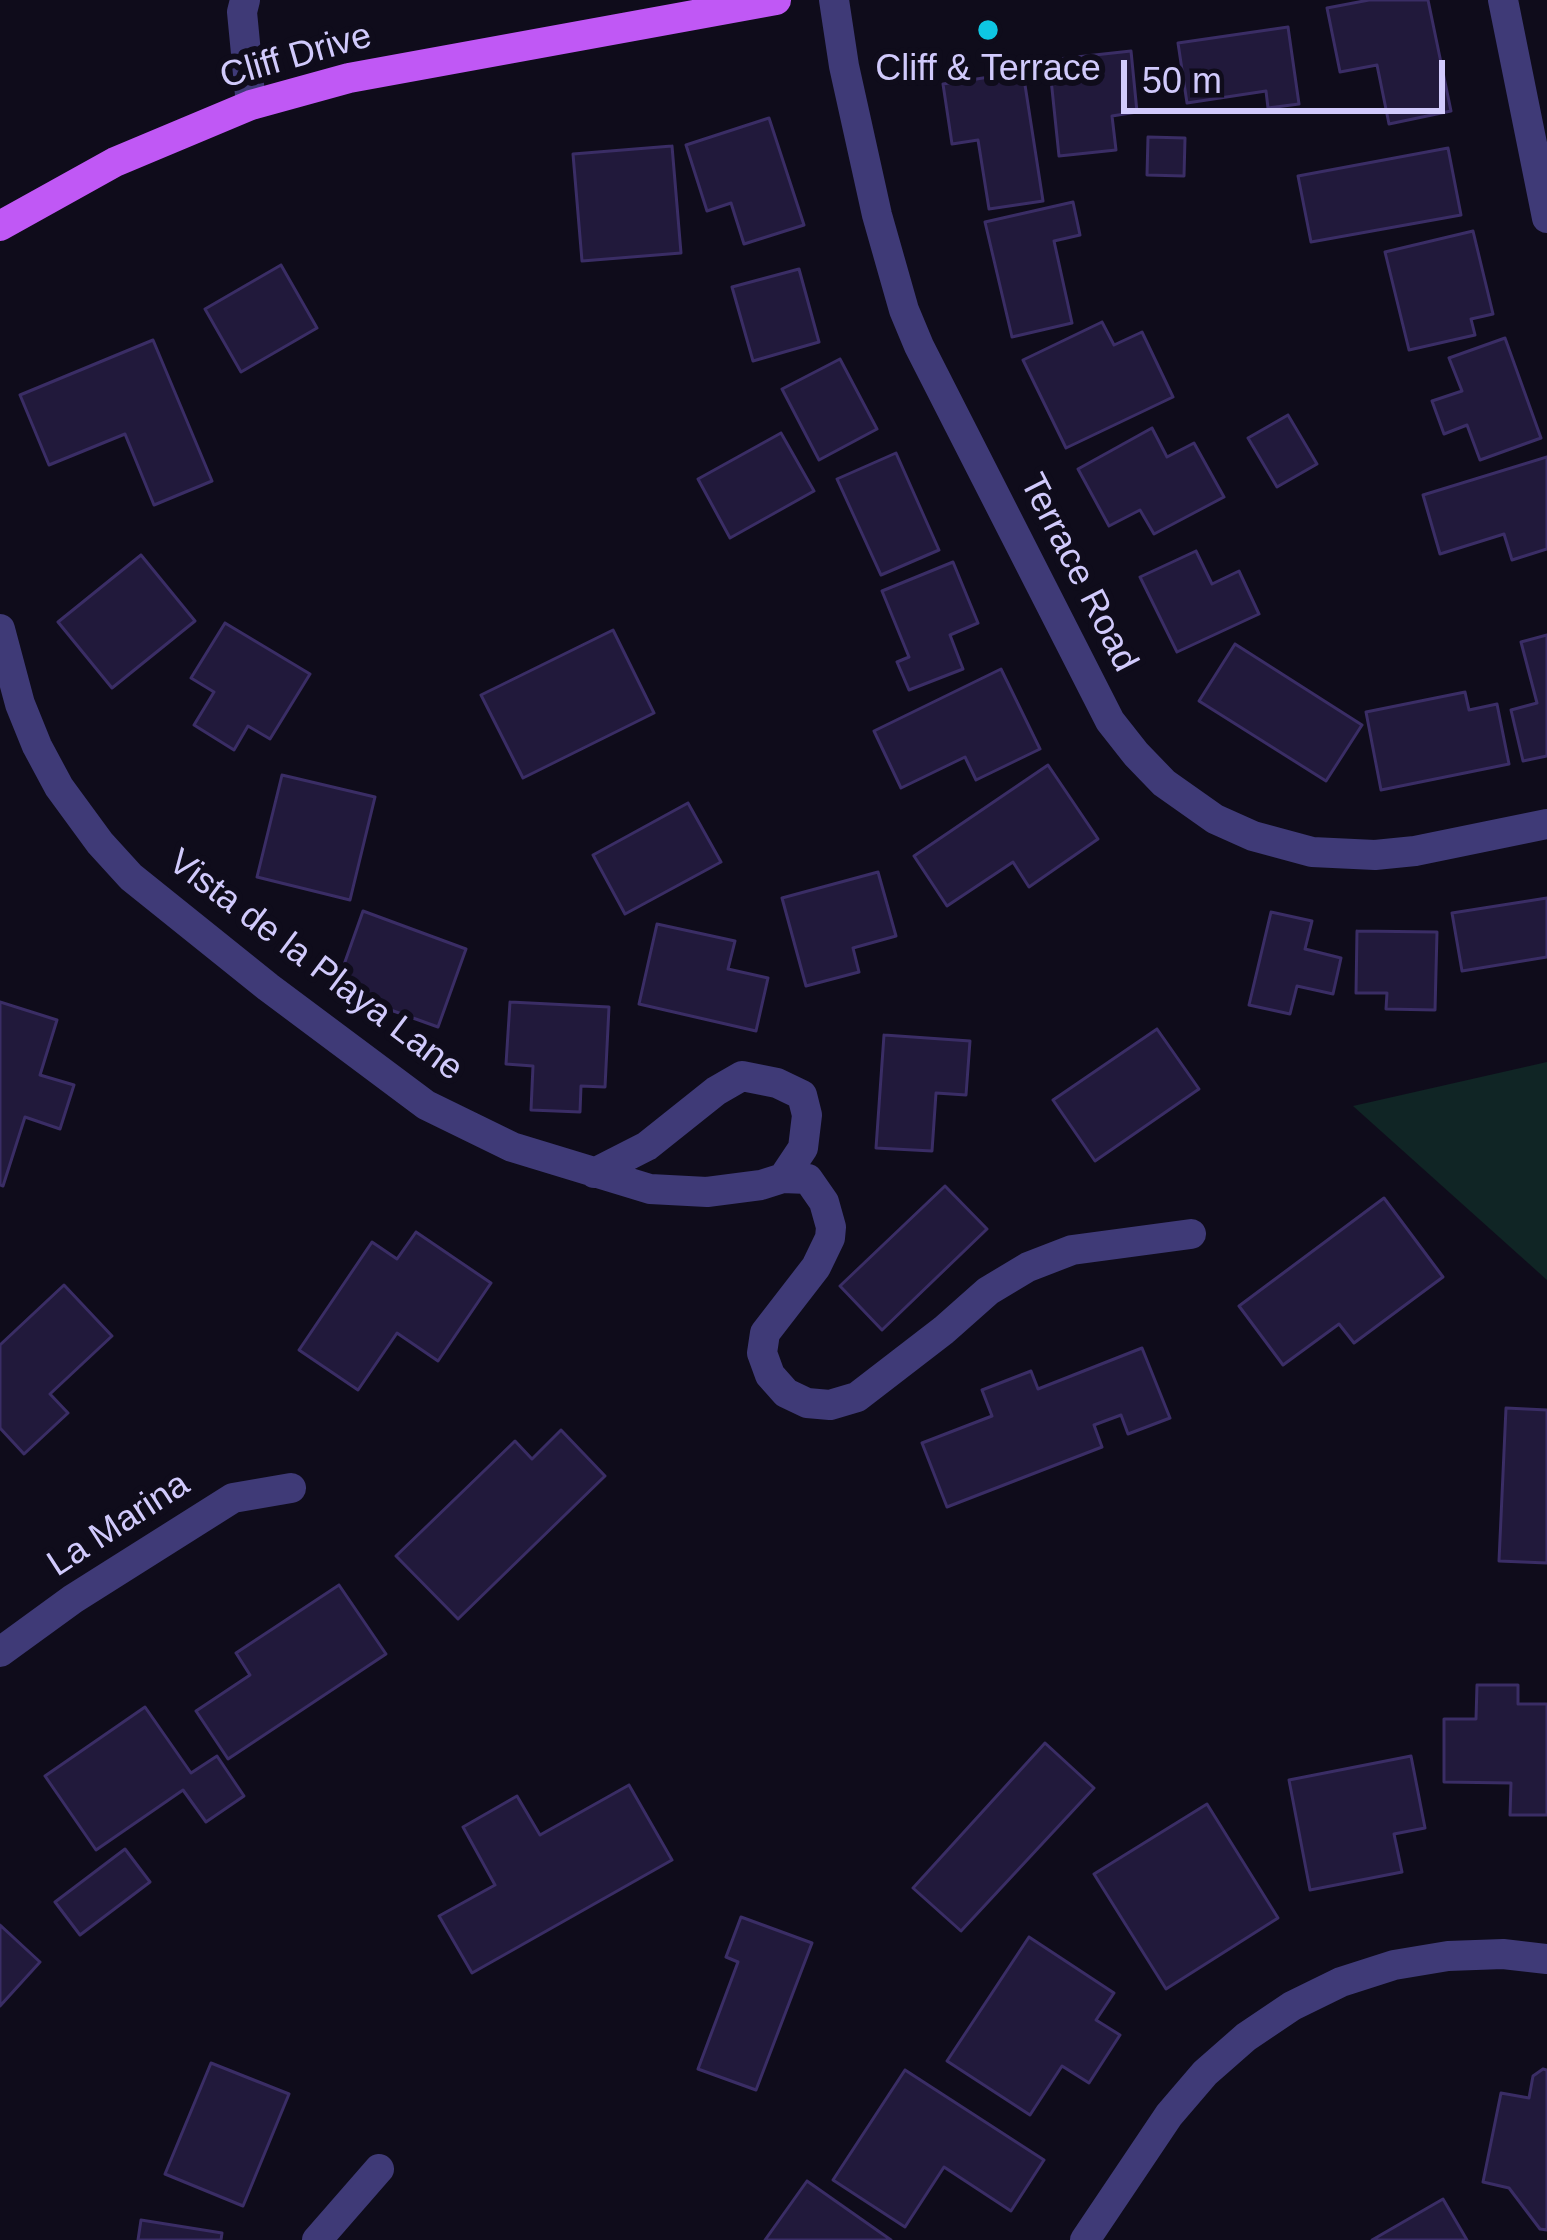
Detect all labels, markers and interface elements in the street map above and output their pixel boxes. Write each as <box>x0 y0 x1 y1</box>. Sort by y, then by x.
street label: Cliff Drive <box>215 15 377 99</box>
marker: Cliff & Terrace <box>975 17 1001 43</box>
scale bar <box>1127 36 1451 110</box>
place label: Cliff & Terrace <box>875 48 1101 92</box>
text: 50 m <box>1142 60 1222 101</box>
street label: Terrace Road <box>1010 467 1146 679</box>
street label: Vista de la Playa Lane <box>159 841 471 1091</box>
street label: La Marina <box>40 1463 198 1587</box>

